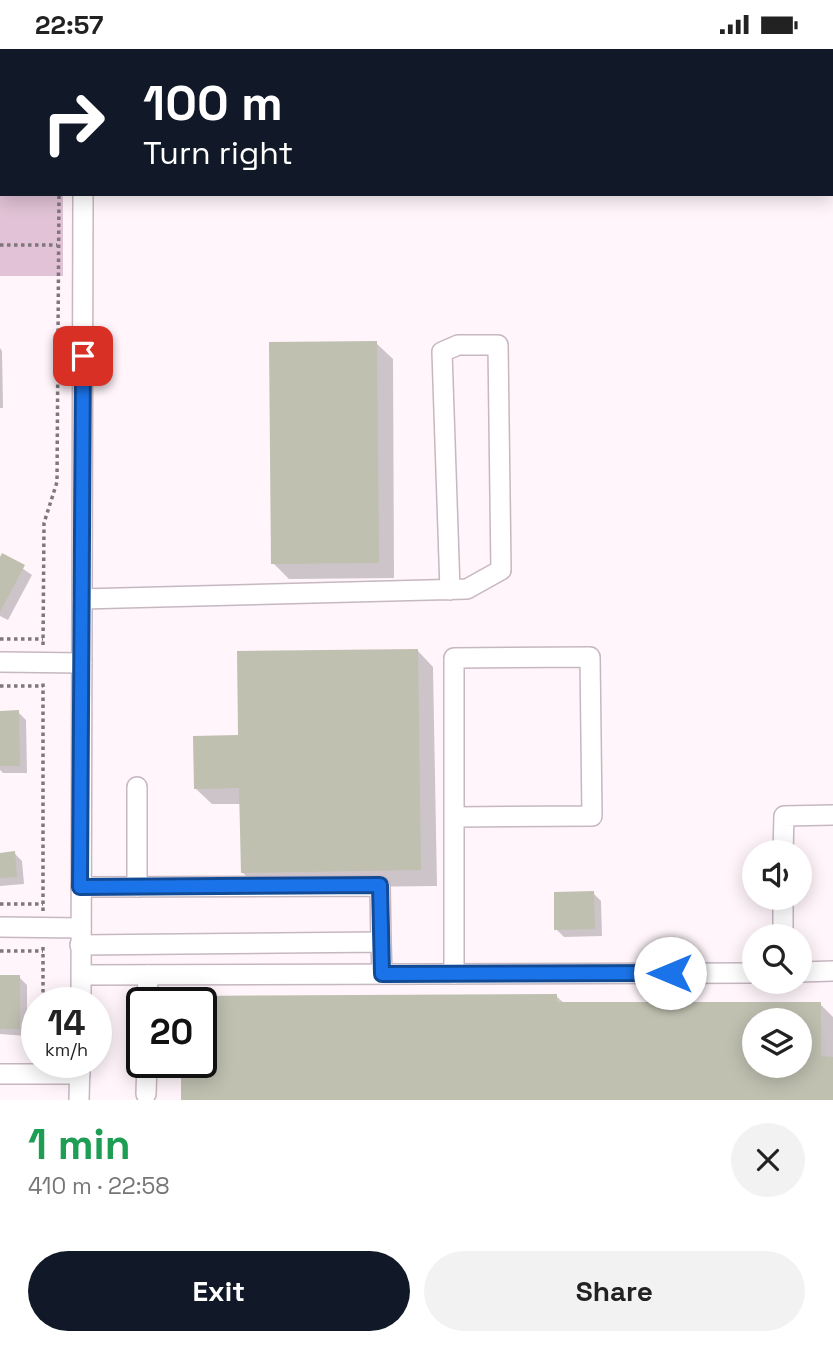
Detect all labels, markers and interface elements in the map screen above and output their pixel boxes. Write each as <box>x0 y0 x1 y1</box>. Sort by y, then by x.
text: 22:57 <box>35 8 103 42</box>
text: 100 m <box>143 72 283 134</box>
icon: right <box>28 77 119 168</box>
text: Turn right <box>143 133 293 173</box>
pin <box>53 326 113 386</box>
icon: arrive <box>64 337 102 375</box>
map controls <box>742 840 812 1078</box>
button: sound <box>742 840 812 910</box>
button: search <box>742 924 812 994</box>
position arrow <box>633 936 707 1010</box>
speed limit sign: 20 <box>126 987 217 1078</box>
text: 14 <box>47 1001 86 1045</box>
button: layers <box>742 1008 812 1078</box>
text: km/h <box>45 1038 88 1061</box>
text: 1 min <box>28 1118 131 1171</box>
button: close <box>731 1123 805 1197</box>
text: 410 m · 22:58 <box>28 1171 170 1201</box>
button: Exit <box>28 1251 410 1331</box>
button: Share <box>424 1251 805 1331</box>

